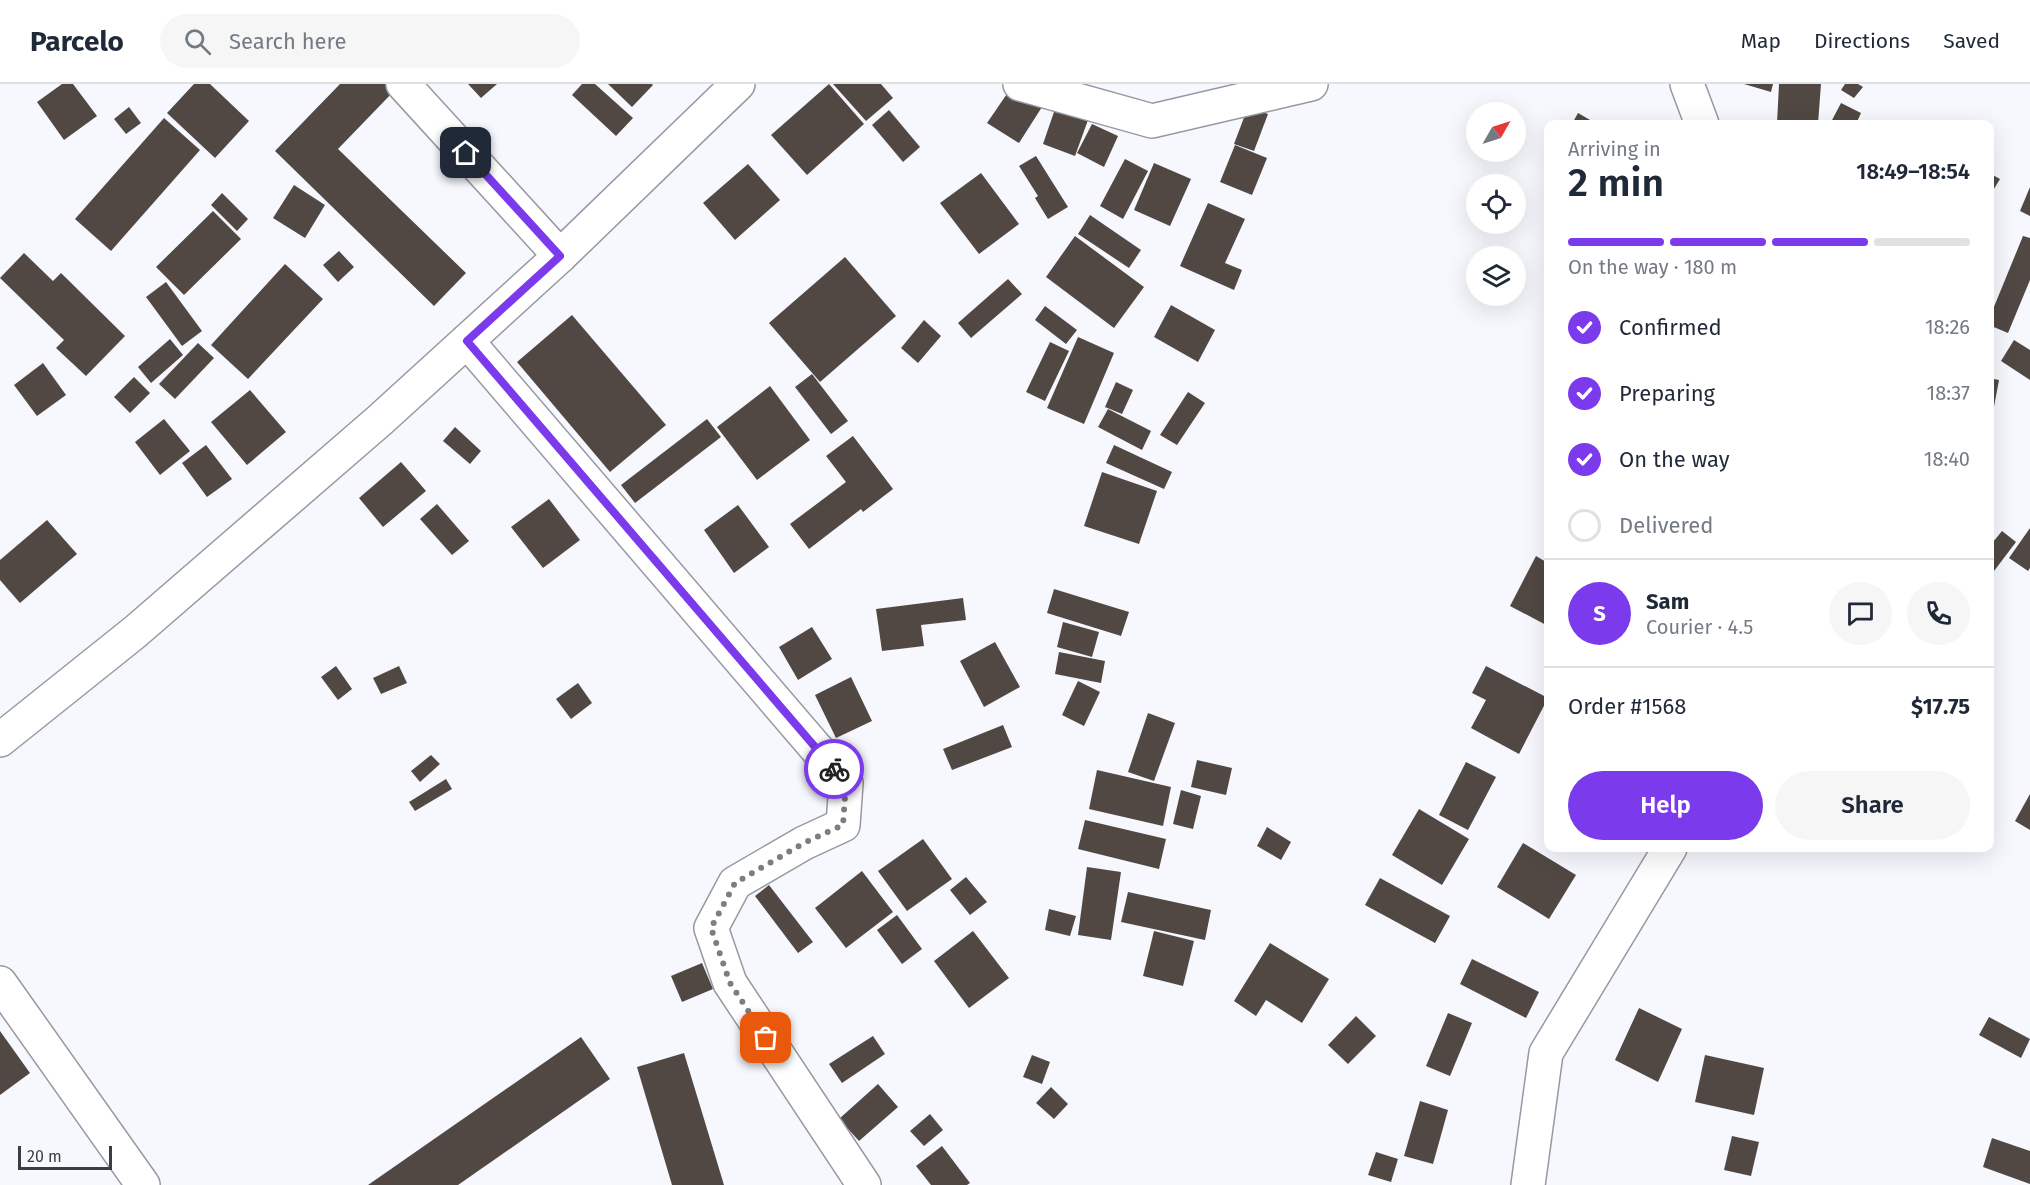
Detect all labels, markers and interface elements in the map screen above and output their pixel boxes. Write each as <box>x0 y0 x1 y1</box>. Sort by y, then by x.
search box <box>160 14 580 68</box>
text: Parcelo <box>30 25 124 58</box>
icon: search <box>181 25 214 58</box>
text: Search here <box>229 28 346 55</box>
text: Map <box>1741 28 1781 54</box>
text: Directions <box>1814 28 1910 54</box>
text: Saved <box>1943 28 2000 54</box>
north arrow <box>1466 102 1526 162</box>
map controls <box>1466 102 1526 306</box>
pin <box>440 127 491 178</box>
icon: home <box>449 136 482 169</box>
text: Arriving in <box>1568 137 1661 161</box>
text: 18:49–18:54 <box>1856 158 1970 185</box>
text: 2 min <box>1568 160 1664 206</box>
button: locate <box>1466 174 1526 234</box>
button: layers <box>1466 246 1526 306</box>
text: On the way · 180 m <box>1568 255 1737 279</box>
icon: check <box>1568 311 1601 344</box>
text: Confirmed <box>1619 314 1722 341</box>
text: 18:26 <box>1925 315 1970 339</box>
icon: check <box>1568 377 1601 410</box>
text: Preparing <box>1619 380 1715 407</box>
text: 18:37 <box>1927 381 1970 405</box>
icon: check <box>1568 443 1601 476</box>
text: On the way <box>1619 446 1730 473</box>
text: 18:40 <box>1924 447 1970 471</box>
text: Delivered <box>1619 512 1714 539</box>
button: chat <box>1829 582 1892 645</box>
button: phone <box>1907 582 1970 645</box>
text: Sam <box>1646 588 1689 615</box>
text: S <box>1593 600 1606 627</box>
text: Courier · 4.5 <box>1646 615 1753 639</box>
text: Order #1568 <box>1568 693 1686 720</box>
text: $17.75 <box>1911 693 1970 720</box>
courier <box>804 739 864 799</box>
icon: bike <box>818 753 851 786</box>
button: Help <box>1568 771 1763 840</box>
button: Share <box>1775 771 1970 840</box>
pin <box>740 1012 791 1063</box>
icon: bag <box>749 1021 782 1054</box>
scale bar <box>18 1143 112 1170</box>
text: 20 m <box>27 1147 62 1166</box>

